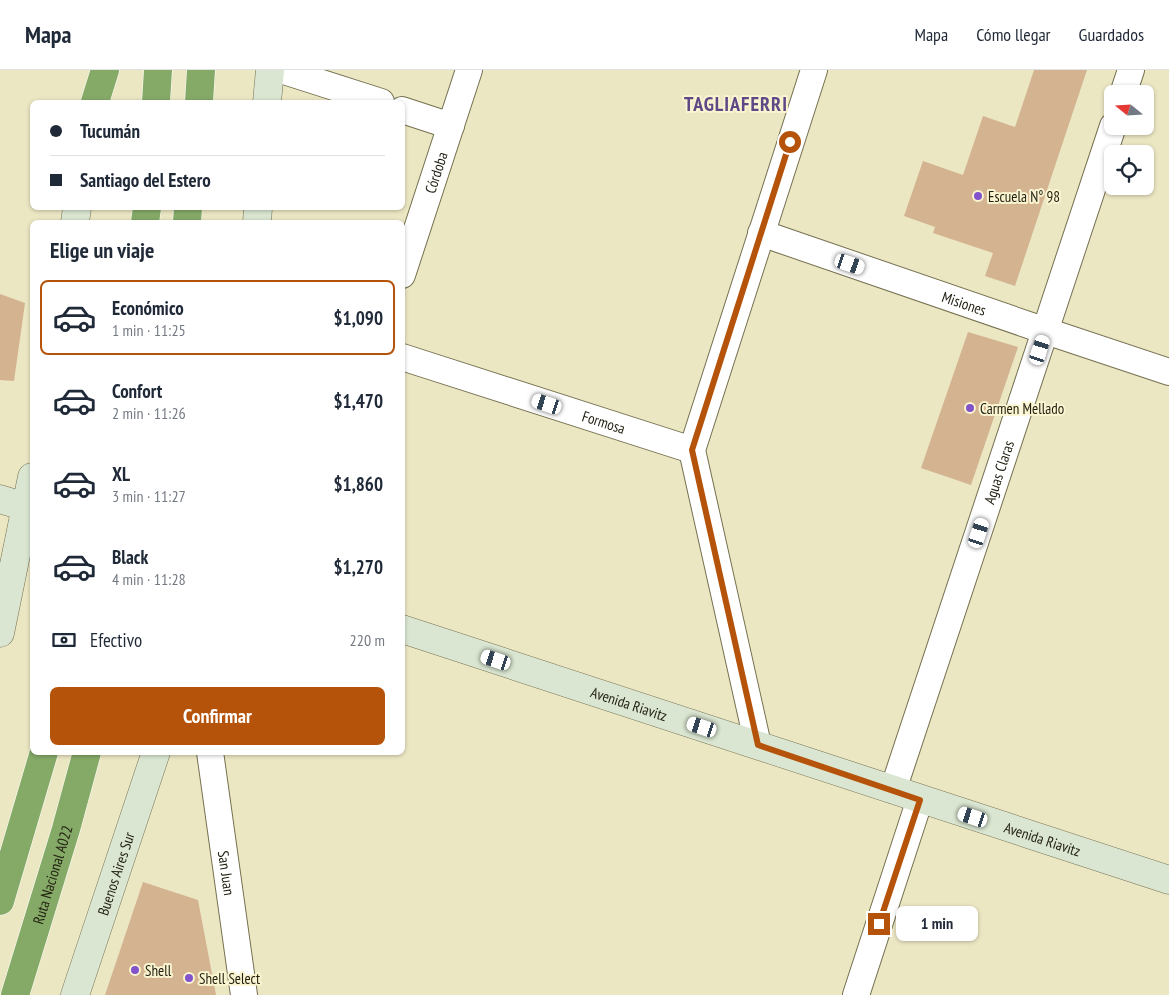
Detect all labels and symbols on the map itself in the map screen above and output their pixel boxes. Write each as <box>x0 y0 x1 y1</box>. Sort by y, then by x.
north arrow <box>1104 85 1154 135</box>
district label: TAGLIAFERRI <box>684 91 788 117</box>
route start <box>779 131 801 153</box>
street label: Córdoba <box>420 149 451 196</box>
place label: Escuela N° 98 <box>988 187 1060 206</box>
marker: Escuela N° 98 <box>972 190 984 202</box>
car <box>833 252 866 276</box>
street label: Misiones <box>940 287 989 319</box>
car <box>1028 333 1051 367</box>
car <box>530 392 563 416</box>
place label: Carmen Mellado <box>980 399 1064 418</box>
marker: Carmen Mellado <box>964 402 976 414</box>
street label: Formosa <box>580 406 628 438</box>
street label: Aguas Claras <box>979 438 1018 506</box>
car <box>967 516 990 550</box>
car <box>479 648 512 672</box>
street label: Avenida Riavitz <box>588 682 670 725</box>
car <box>685 715 718 739</box>
car <box>956 805 989 829</box>
street label: Avenida Riavitz <box>1002 817 1083 860</box>
street label: Ruta Nacional A022 <box>28 823 76 926</box>
street label: Buenos Aires Sur <box>93 829 138 918</box>
street label: San Juan <box>214 849 239 896</box>
callout: 1 min <box>896 906 979 942</box>
route end <box>868 913 890 935</box>
place label: Shell <box>145 961 172 980</box>
marker: Shell <box>129 964 141 976</box>
place label: Shell Select <box>199 969 260 988</box>
marker: Shell Select <box>183 972 195 984</box>

